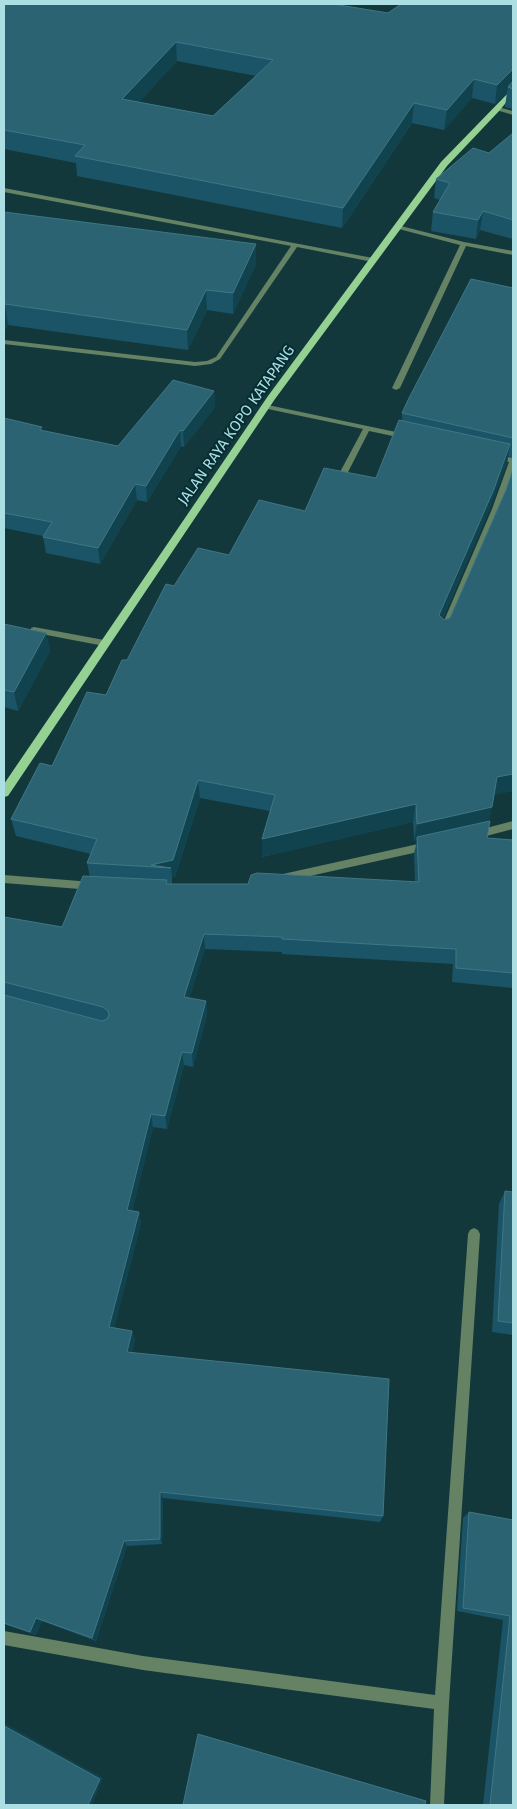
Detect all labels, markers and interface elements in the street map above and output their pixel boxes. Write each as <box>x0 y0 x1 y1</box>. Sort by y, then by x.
street label: JALAN RAYA KOPO KATAPANG <box>174 342 298 508</box>

